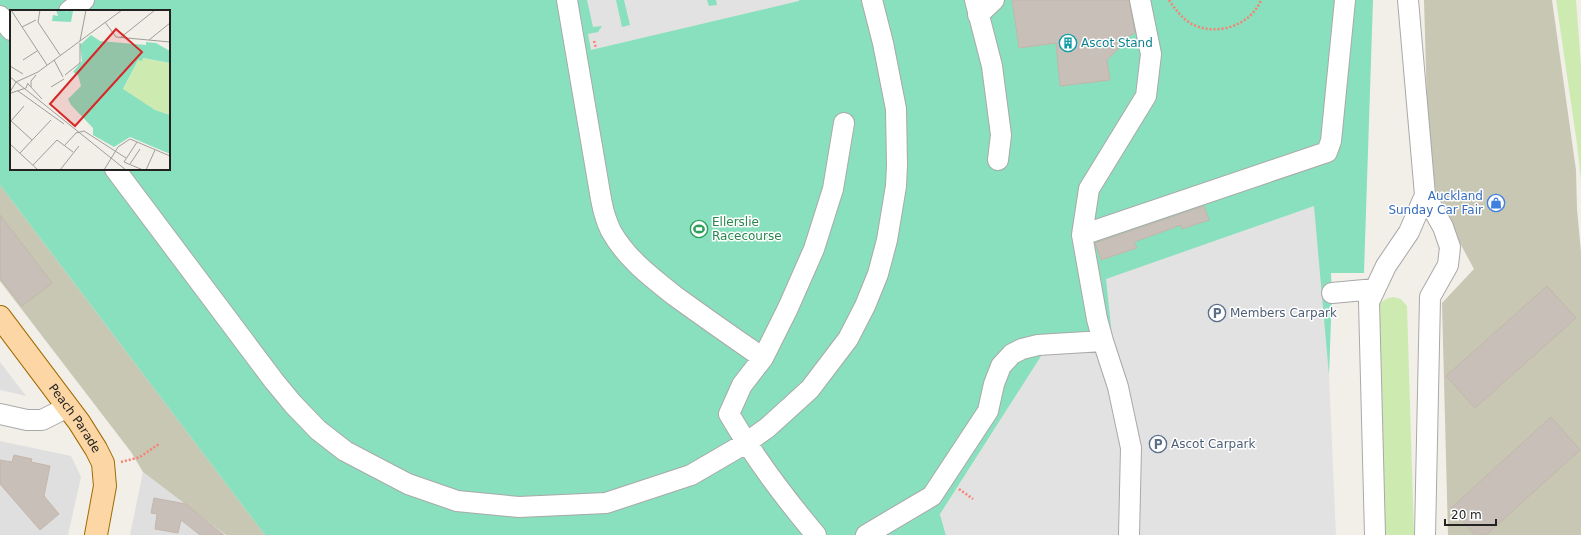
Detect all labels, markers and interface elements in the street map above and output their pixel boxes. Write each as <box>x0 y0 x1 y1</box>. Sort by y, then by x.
inset map <box>10 10 170 170</box>
building icon: Ascot Stand <box>1058 33 1078 53</box>
place label: Ascot Stand <box>1081 36 1153 50</box>
place label: Auckland Sunday Car Fair <box>1388 189 1483 217</box>
shop icon: Auckland Sunday Car Fair <box>1486 193 1506 213</box>
place label: Ellerslie Racecourse <box>712 215 782 243</box>
sports icon: Ellerslie Racecourse <box>689 219 709 239</box>
parking icon: Members Carpark <box>1207 303 1227 323</box>
place label: Members Carpark <box>1230 306 1337 320</box>
street label: Peach Parade <box>46 381 104 455</box>
parking icon: Ascot Carpark <box>1148 434 1168 454</box>
place label: Ascot Carpark <box>1171 437 1255 451</box>
scale bar <box>1445 501 1496 527</box>
text: 20 m <box>1451 508 1482 522</box>

